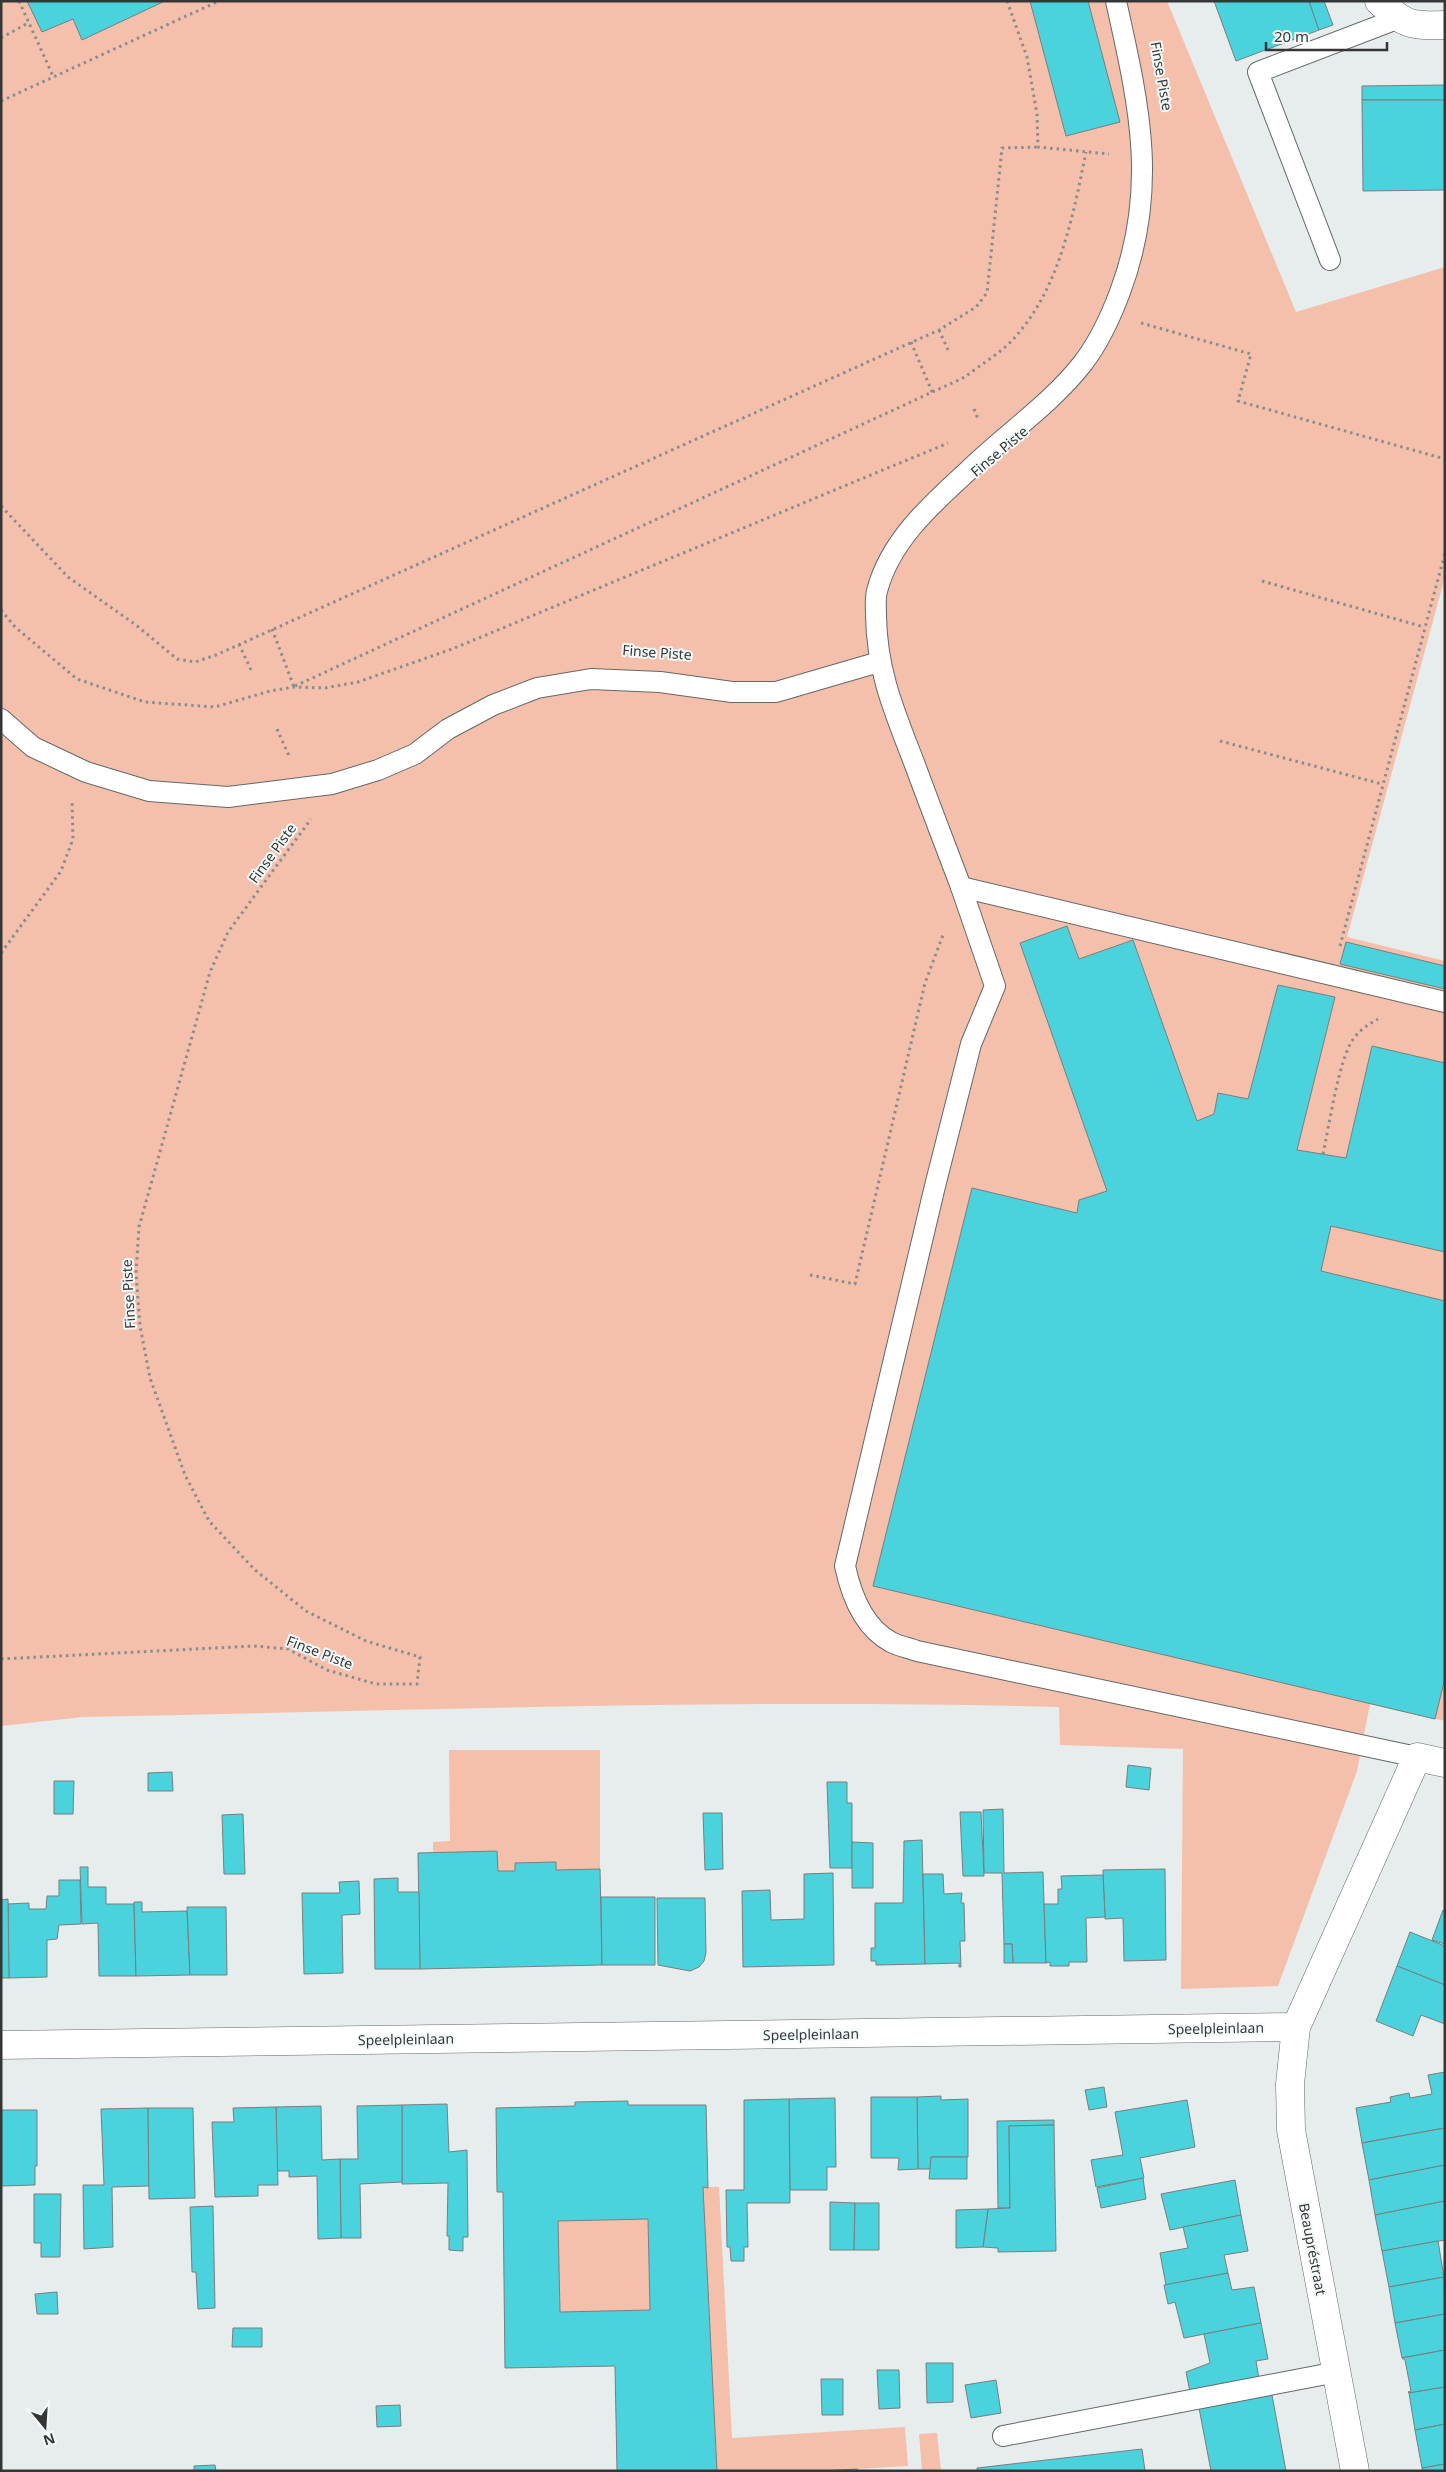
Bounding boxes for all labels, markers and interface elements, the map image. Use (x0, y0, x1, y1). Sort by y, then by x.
scale bar (1266, 20, 1387, 52)
text: 20 m (1274, 26, 1309, 46)
street label: Finse Piste (1147, 40, 1177, 112)
street label: Finse Piste (966, 421, 1032, 481)
street label: Finse Piste (622, 640, 692, 664)
street label: Finse Piste (244, 819, 300, 887)
street label: Finse Piste (117, 1259, 139, 1329)
street label: Finse Piste (284, 1631, 356, 1673)
street label: Speelpleinlaan (1168, 2018, 1264, 2038)
street label: Speelpleinlaan (763, 2024, 859, 2044)
street label: Speelpleinlaan (358, 2029, 454, 2049)
street label: Beaupréstraat (1295, 2201, 1331, 2297)
north arrow (20, 2402, 70, 2452)
text: N (41, 2429, 58, 2451)

